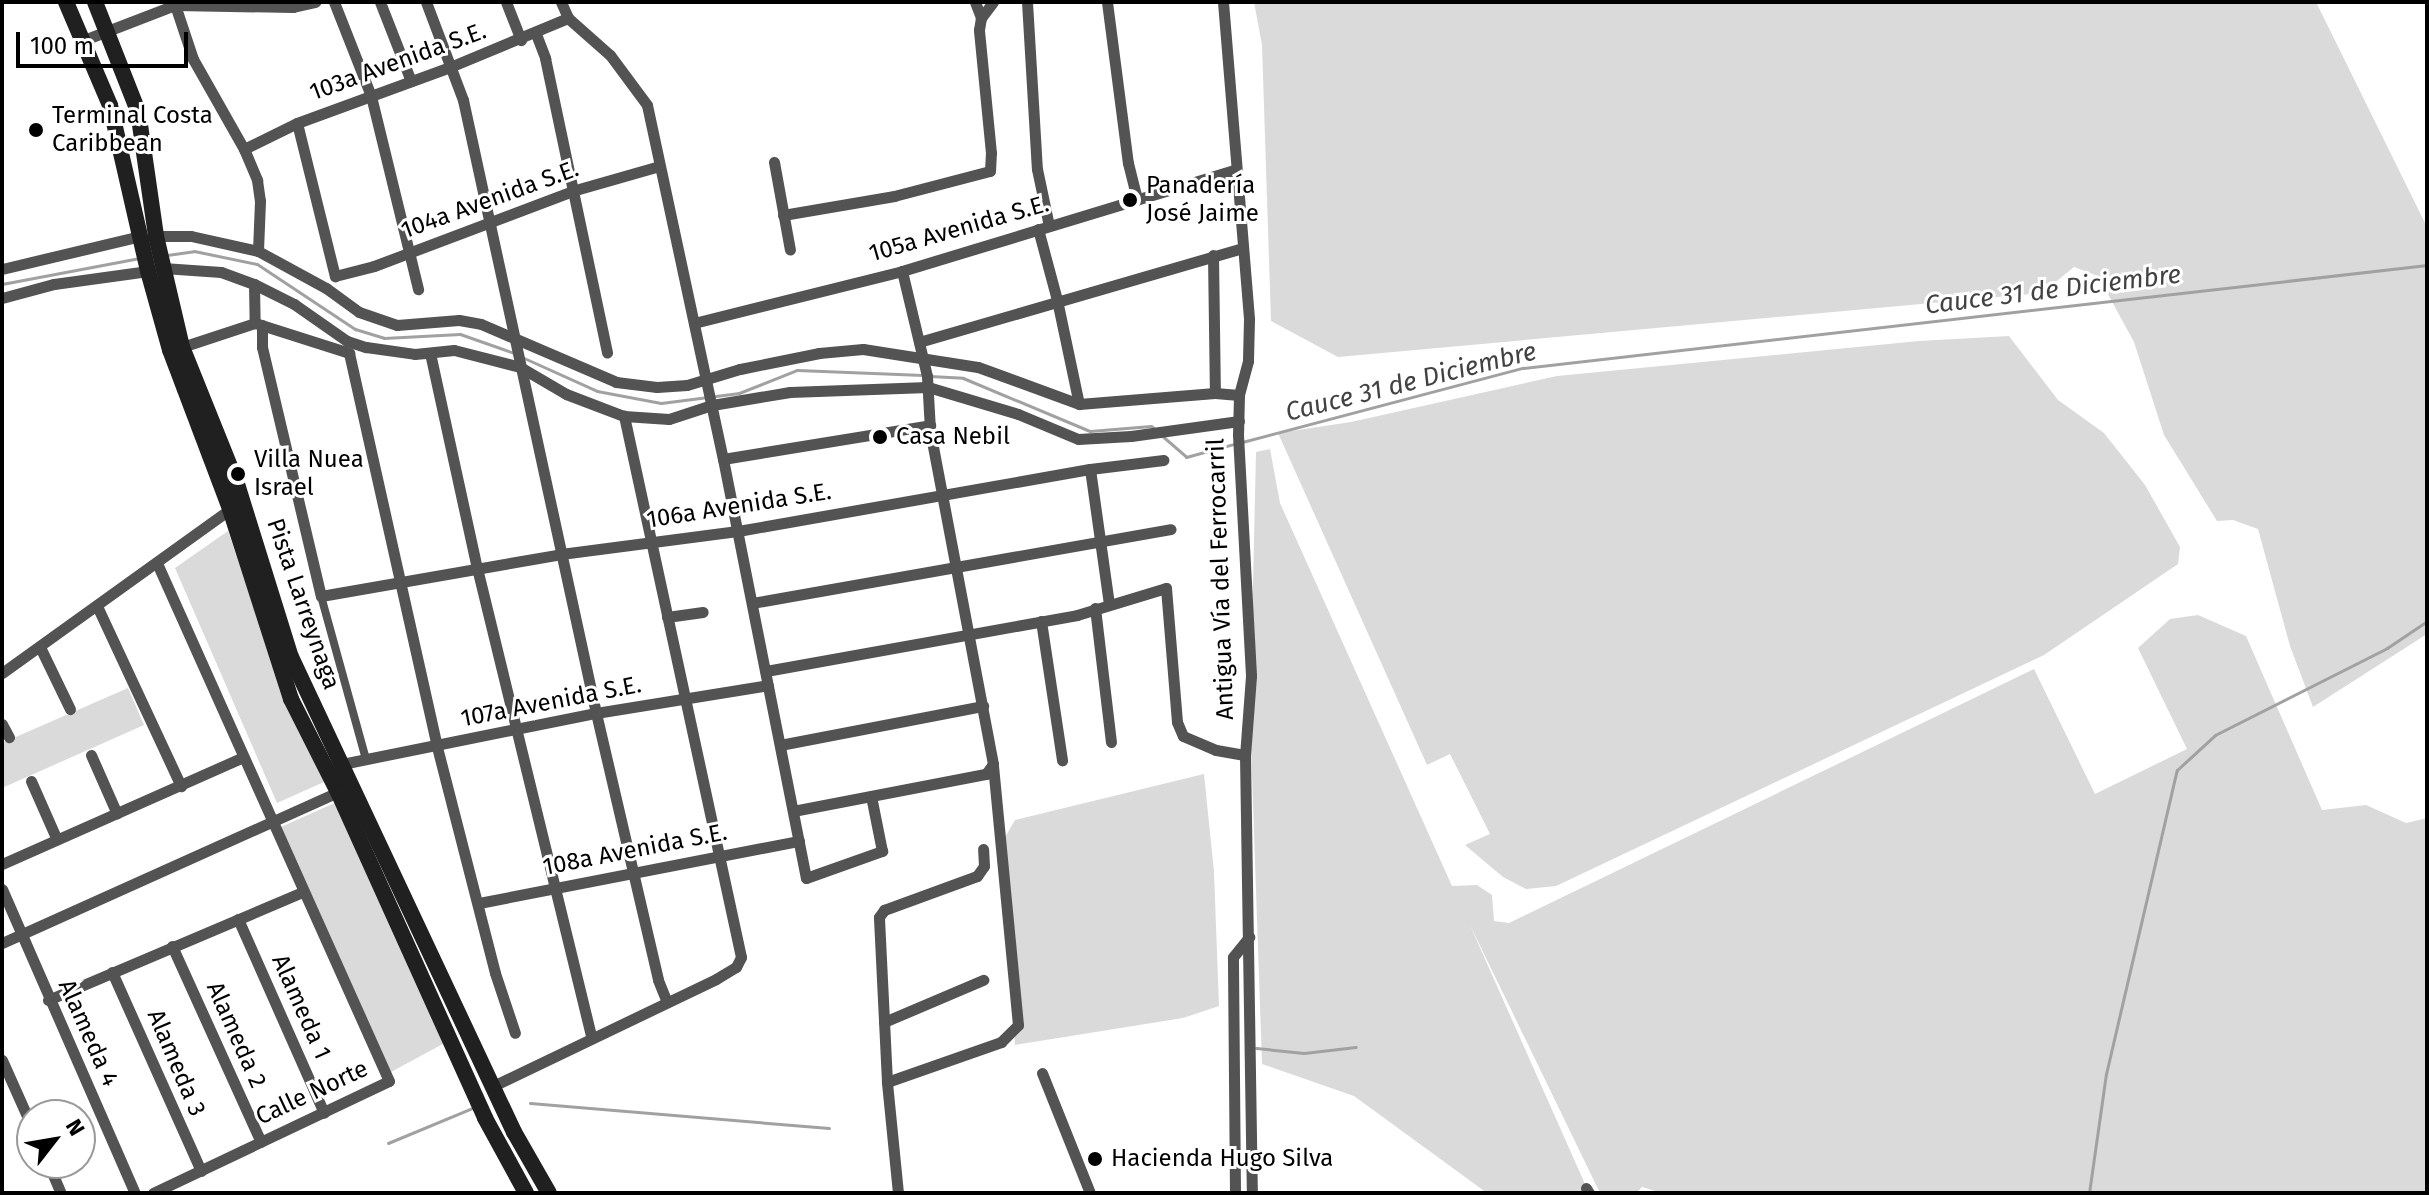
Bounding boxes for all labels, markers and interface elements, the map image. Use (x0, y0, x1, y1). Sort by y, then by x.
scale bar (20, 16, 192, 66)
street label: 103a Avenida S.E. (306, 17, 490, 107)
text: 100 m (30, 32, 94, 60)
place label: Terminal Costa Caribbean (52, 102, 213, 158)
marker: Terminal Costa Caribbean (27, 121, 45, 139)
street label: 104a Avenida S.E. (397, 155, 583, 245)
place label: Panadería José Jaime (1146, 172, 1259, 228)
street label: 105a Avenida S.E. (866, 190, 1052, 268)
marker: Panadería José Jaime (1121, 191, 1139, 209)
water label: Cauce 31 de Diciembre (1923, 259, 2183, 321)
water label: Cauce 31 de Diciembre (1282, 336, 1540, 428)
place label: Casa Nebil (896, 423, 1010, 451)
marker: Casa Nebil (871, 428, 889, 446)
street label: Antigua Vía del Ferrocarril (1202, 438, 1240, 720)
place label: Villa Nuea Israel (254, 446, 364, 502)
marker: Villa Nuea Israel (229, 465, 247, 483)
street label: 106a Avenida S.E. (645, 477, 833, 535)
street label: Pista Larreynaga (260, 515, 346, 693)
street label: 107a Avenida S.E. (458, 670, 644, 734)
street label: 108a Avenida S.E. (540, 818, 730, 882)
street label: Alameda 1 (265, 950, 337, 1064)
street label: Alameda 4 (52, 975, 124, 1091)
street label: Alameda 2 (200, 978, 272, 1092)
street label: Alameda 3 (141, 1005, 211, 1121)
street label: Calle Norte (251, 1054, 373, 1132)
north arrow (16, 1099, 96, 1179)
text: N (60, 1114, 91, 1141)
place label: Hacienda Hugo Silva (1111, 1145, 1333, 1173)
marker: Hacienda Hugo Silva (1086, 1150, 1104, 1168)

